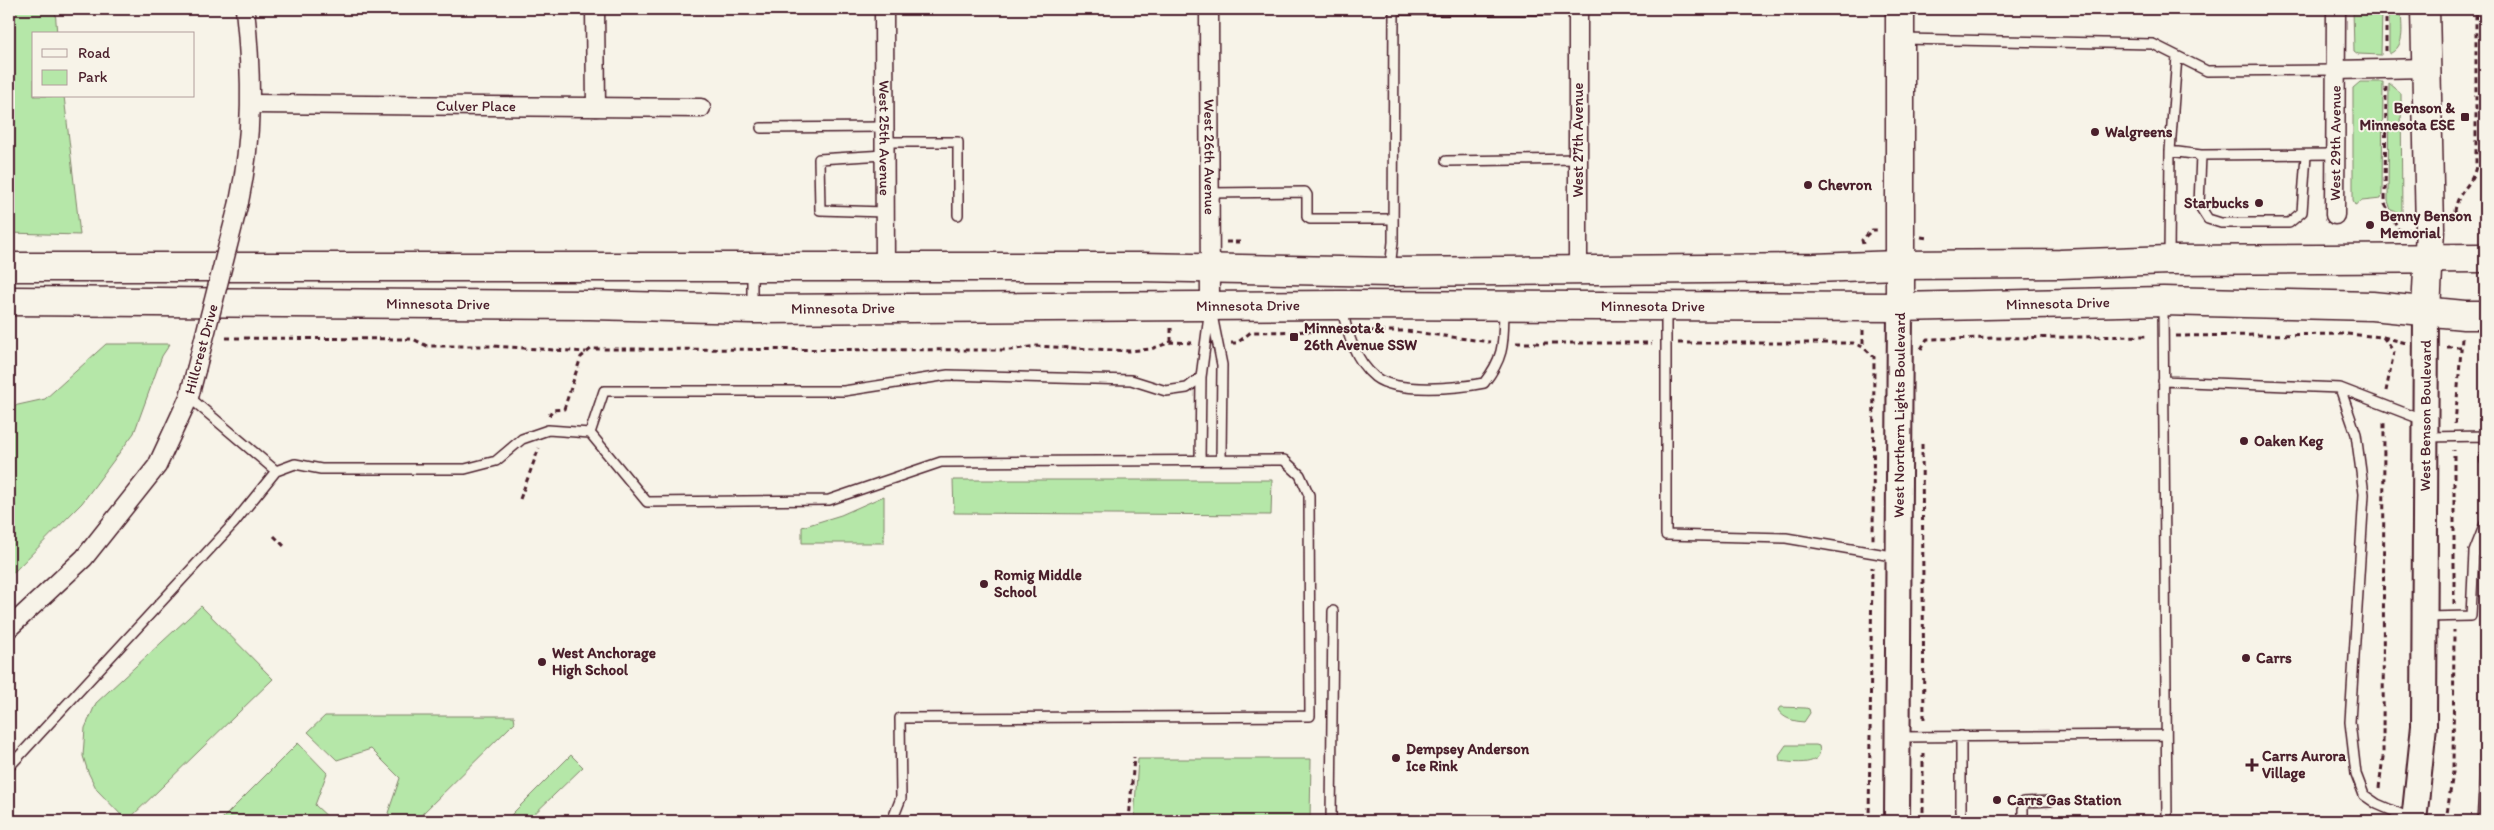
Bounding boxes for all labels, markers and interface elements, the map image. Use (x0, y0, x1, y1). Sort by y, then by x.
legend (32, 32, 195, 98)
text: Road (78, 44, 111, 62)
text: Park (78, 68, 108, 86)
street label: West 25th Avenue (875, 80, 894, 196)
street label: West 27th Avenue (1569, 82, 1587, 198)
street label: West 29th Avenue (2326, 85, 2345, 201)
street label: Culver Place (436, 97, 516, 115)
street label: West 26th Avenue (1200, 99, 1219, 215)
place label: Benson & Minnesota ESE (2359, 99, 2456, 134)
marker: Benson & Minnesota ESE (2459, 111, 2471, 123)
place label: Walgreens (2105, 123, 2173, 142)
marker: Walgreens (2089, 126, 2101, 138)
place label: Chevron (1818, 176, 1872, 194)
marker: Chevron (1802, 179, 1814, 191)
place label: Starbucks (2184, 194, 2249, 212)
marker: Starbucks (2253, 197, 2265, 209)
place label: Benny Benson Memorial (2380, 207, 2472, 242)
marker: Benny Benson Memorial (2364, 219, 2376, 231)
street label: Minnesota Drive (2006, 293, 2110, 314)
street label: Minnesota Drive (386, 295, 490, 313)
street label: Minnesota Drive (1196, 296, 1300, 315)
street label: Minnesota Drive (1601, 297, 1705, 315)
street label: Minnesota Drive (791, 299, 895, 318)
street label: Hillcrest Drive (180, 302, 222, 396)
street label: West Northern Lights Boulevard (1890, 312, 1909, 518)
place label: Minnesota & 26th Avenue SSW (1304, 319, 1417, 354)
marker: Minnesota & 26th Avenue SSW (1288, 331, 1300, 343)
street label: West Benson Boulevard (2416, 340, 2435, 491)
place label: Oaken Keg (2254, 432, 2324, 451)
marker: Oaken Keg (2238, 435, 2250, 447)
place label: Romig Middle School (994, 566, 1082, 601)
marker: Romig Middle School (978, 578, 990, 590)
place label: West Anchorage High School (552, 644, 656, 680)
place label: Carrs (2256, 649, 2292, 667)
marker: Carrs (2240, 652, 2252, 664)
marker: West Anchorage High School (536, 656, 548, 668)
place label: Dempsey Anderson Ice Rink (1406, 740, 1530, 775)
place label: Carrs Aurora Village (2262, 747, 2346, 783)
marker: Dempsey Anderson Ice Rink (1390, 752, 1402, 764)
marker: Carrs Aurora Village (2246, 759, 2258, 771)
place label: Carrs Gas Station (2007, 791, 2122, 809)
marker: Carrs Gas Station (1991, 794, 2003, 806)

